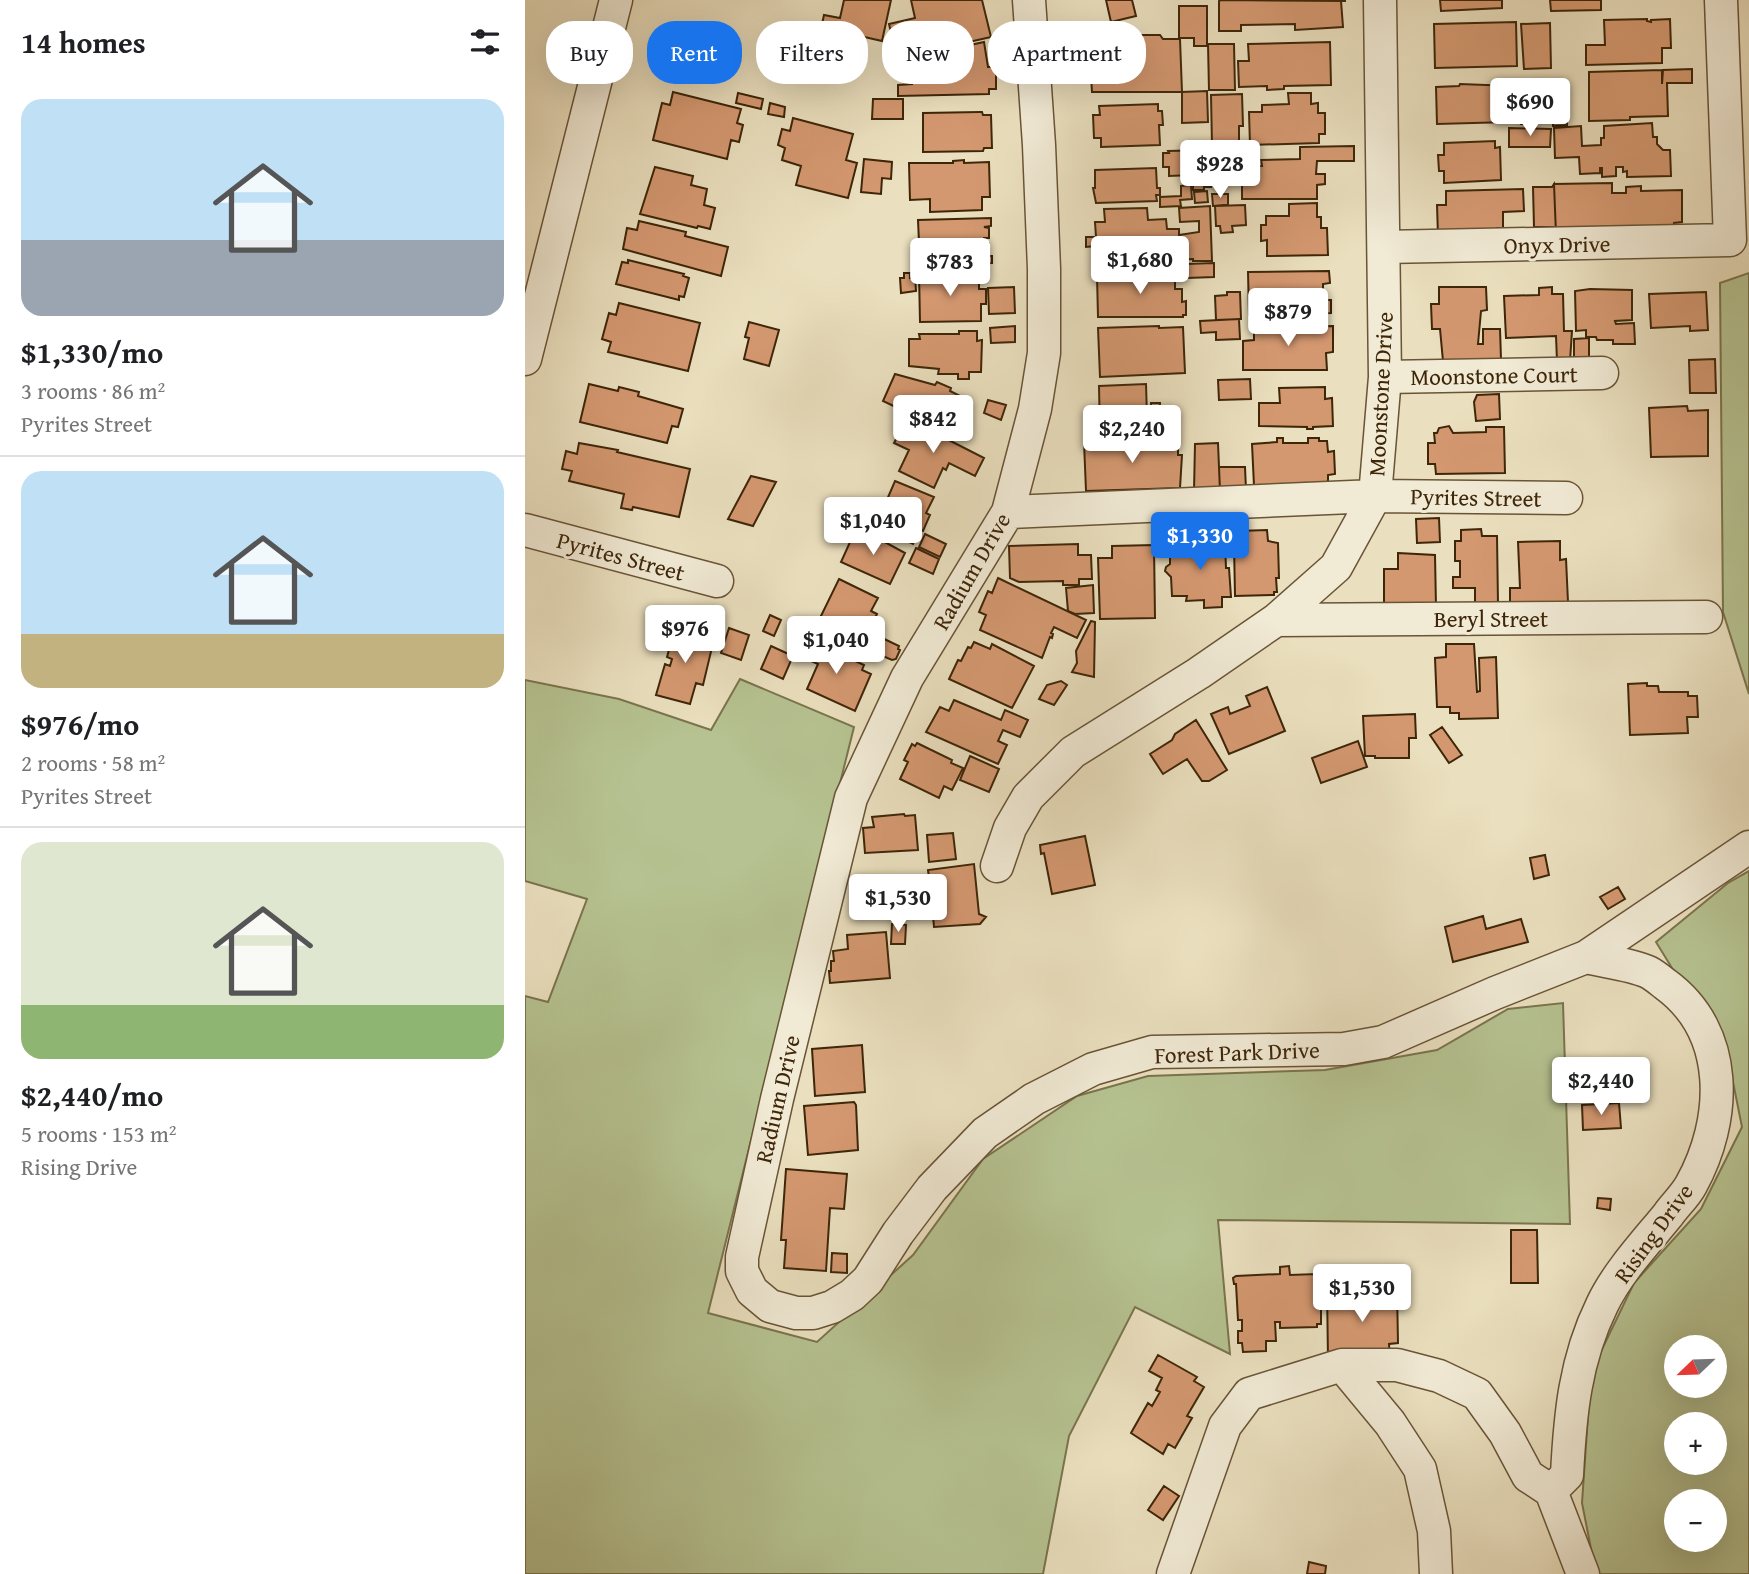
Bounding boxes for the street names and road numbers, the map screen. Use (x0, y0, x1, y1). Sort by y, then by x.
street label: Onyx Drive (1503, 227, 1611, 261)
street label: Moonstone Drive (1359, 311, 1401, 477)
street label: Moonstone Court (1410, 357, 1578, 393)
street label: Pyrites Street (1410, 479, 1542, 515)
street label: Radium Drive (924, 506, 1018, 636)
street label: Pyrites Street (553, 523, 689, 589)
street label: Beryl Street (1434, 602, 1548, 635)
street label: Radium Drive (746, 1032, 808, 1166)
street label: Forest Park Drive (1154, 1033, 1320, 1071)
street label: Rising Drive (1605, 1176, 1701, 1290)

